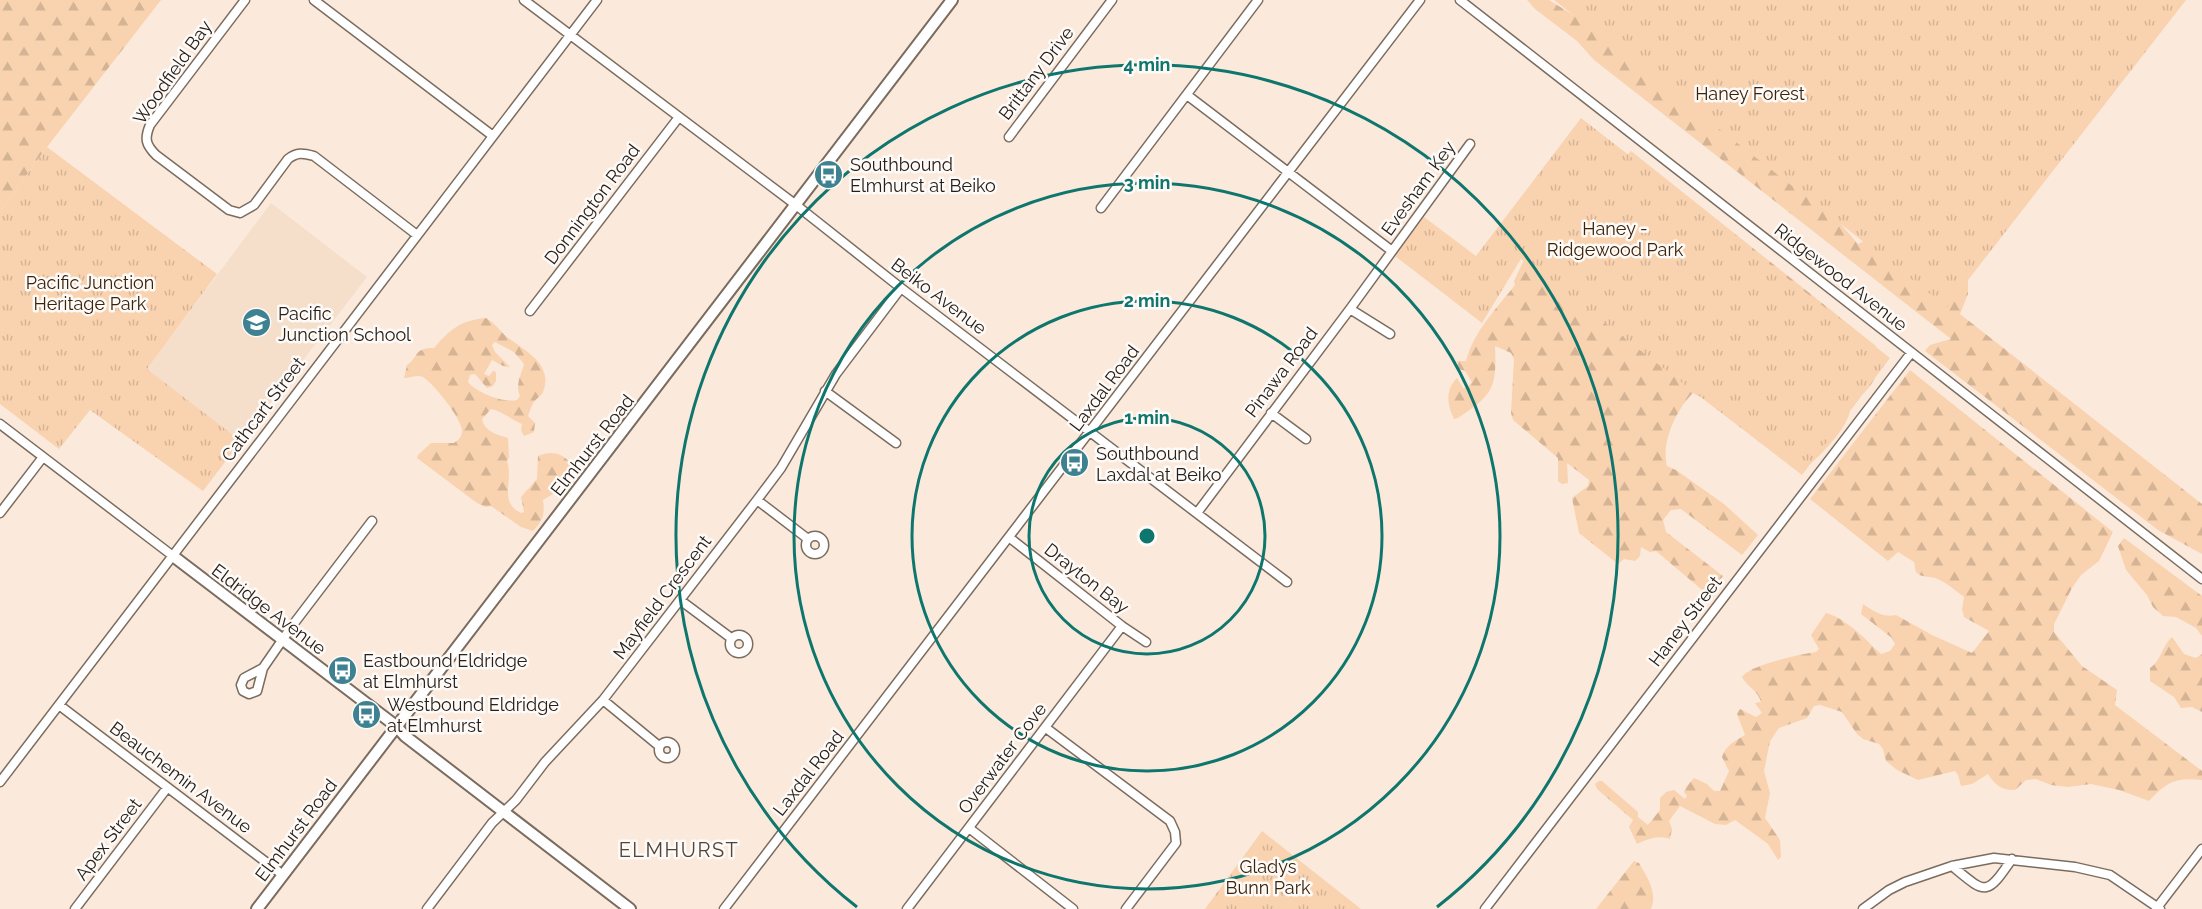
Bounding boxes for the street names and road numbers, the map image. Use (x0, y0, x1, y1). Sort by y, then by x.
street label: Woodfield Bay (128, 16, 216, 128)
street label: Brittany Drive (994, 22, 1078, 124)
street label: Evesham Key (1377, 136, 1459, 239)
street label: Donnington Road (540, 140, 644, 268)
street label: Ridgewood Avenue (1771, 219, 1912, 336)
street label: Beiko Avenue (887, 253, 991, 339)
street label: Pinawa Road (1240, 323, 1322, 421)
street label: Laxdal Road (1065, 341, 1143, 435)
street label: Cathcart Street (217, 353, 309, 465)
street label: Elmhurst Road (546, 390, 638, 500)
street label: Mayfield Crescent (609, 531, 715, 663)
street label: Drayton Bay (1041, 539, 1134, 618)
street label: Eldridge Avenue (208, 559, 331, 659)
street label: Haney Street (1644, 572, 1726, 670)
street label: Overwater Cove (953, 698, 1051, 818)
street label: Beauchemin Avenue (106, 717, 256, 837)
street label: Laxdal Road (768, 726, 848, 820)
street label: Elmhurst Road (251, 775, 341, 885)
street label: Apex Street (70, 794, 146, 884)

